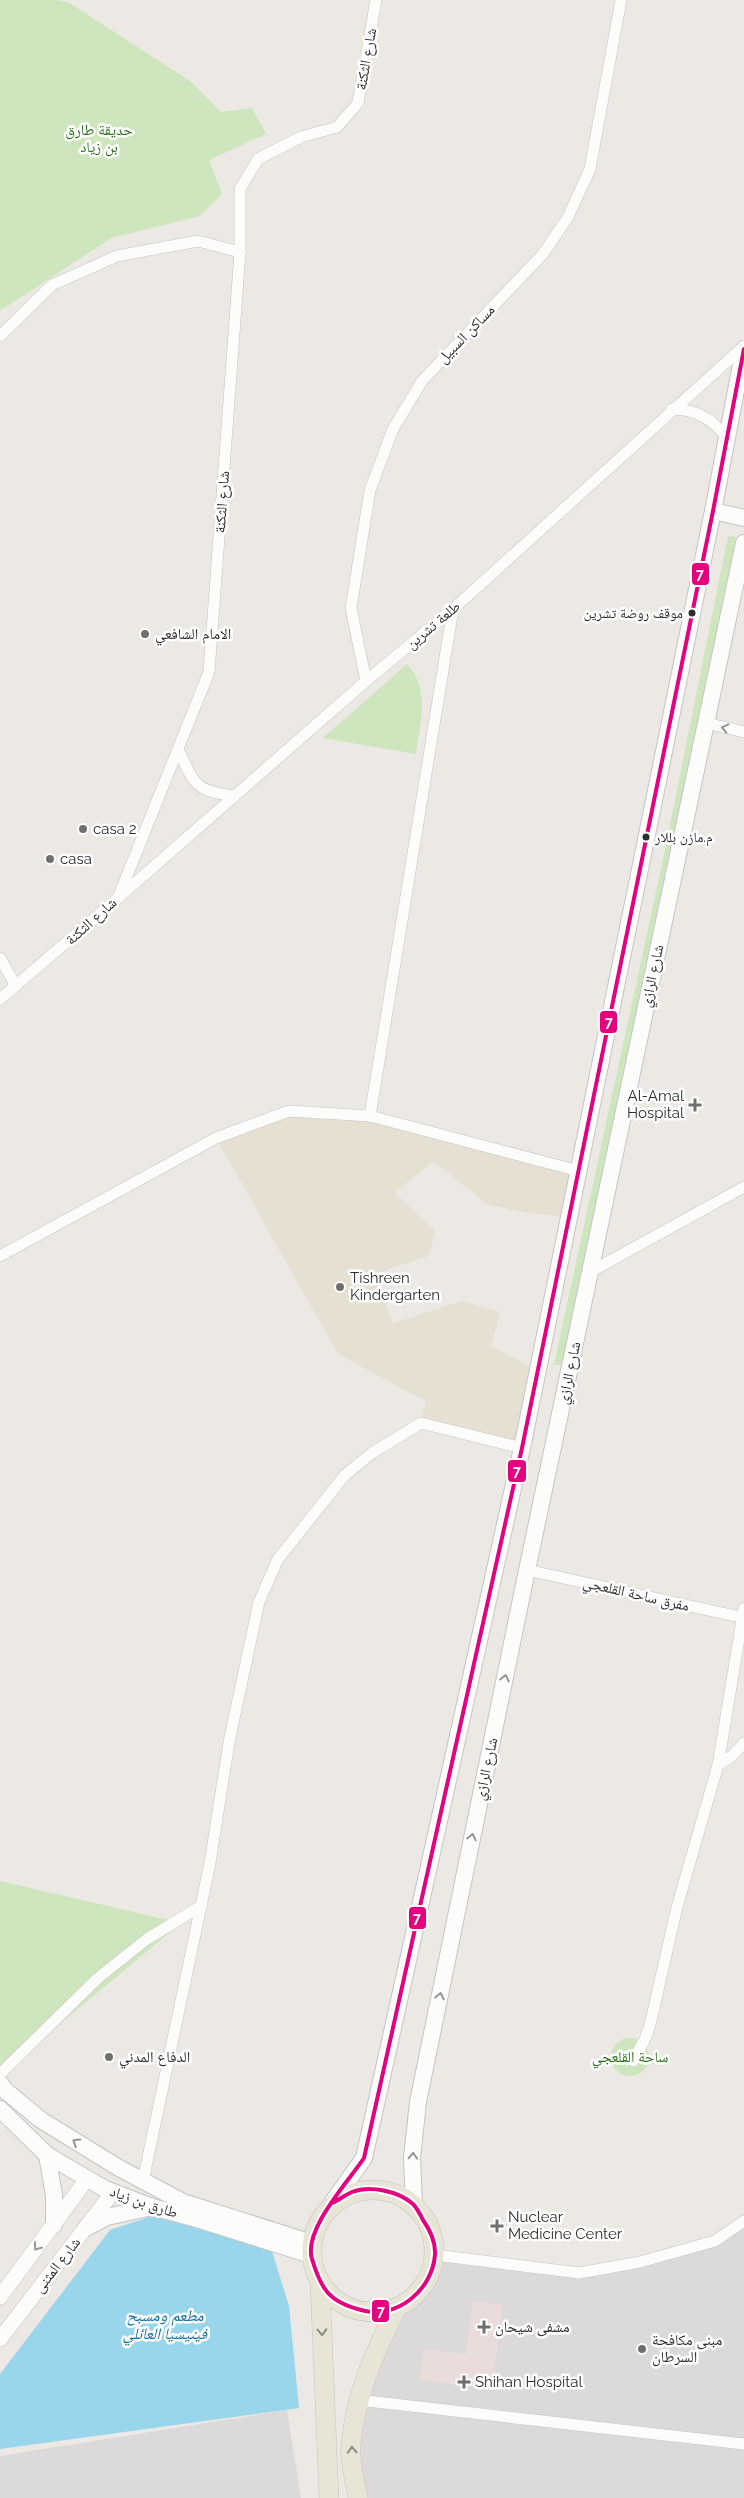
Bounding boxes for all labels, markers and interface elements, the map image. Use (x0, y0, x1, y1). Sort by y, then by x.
street label: شارع الثكنة (352, 27, 381, 92)
park label: حديقة طارق بن زياد (65, 121, 133, 157)
street label: مساكن السبيل (434, 301, 499, 368)
street label: شارع الثكنة (211, 470, 234, 534)
line badge: 7 (691, 562, 710, 586)
text: 7 (696, 566, 704, 582)
street label: طلعة تشرين (402, 597, 465, 654)
place label: موقف روضة تشرين (584, 605, 683, 622)
marker: موقف روضة تشرين (687, 608, 697, 618)
place label: الامام الشافعي (155, 625, 231, 646)
marker: الامام الشافعي (139, 628, 151, 640)
one-way arrow (720, 723, 729, 734)
place label: casa 2 (93, 820, 137, 838)
marker: casa 2 (77, 823, 89, 835)
place label: م.مازن بللار (654, 829, 713, 847)
marker: م.مازن بللار (641, 832, 651, 842)
place label: casa (60, 850, 92, 868)
marker: casa (44, 853, 56, 865)
street label: شارع الثكنة (62, 893, 121, 949)
street label: شارع الرازي (637, 943, 670, 1010)
line badge: 7 (599, 1010, 618, 1034)
text: 7 (605, 1014, 613, 1030)
place label: Al-Amal Hospital (627, 1087, 685, 1122)
marker: Al-Amal Hospital (688, 1098, 702, 1112)
place label: Tishreen Kindergarten (350, 1269, 440, 1304)
marker: Tishreen Kindergarten (334, 1281, 346, 1293)
street label: شارع الرازي (554, 1340, 587, 1407)
line badge: 7 (507, 1459, 527, 1483)
text: 7 (513, 1463, 521, 1479)
street label: مفرق ساحة القلعجي (580, 1573, 691, 1618)
one-way arrow (499, 1673, 510, 1682)
street label: شارع الرازي (471, 1736, 504, 1803)
one-way arrow (466, 1833, 477, 1841)
line badge: 7 (408, 1906, 427, 1930)
text: 7 (413, 1910, 421, 1926)
one-way arrow (434, 1992, 444, 2001)
place label: الدفاع المدني (119, 2048, 190, 2069)
park label: ساحة القلعجي (592, 2048, 668, 2069)
marker: الدفاع المدني (103, 2051, 115, 2063)
one-way arrow (72, 2138, 81, 2148)
one-way arrow (407, 2152, 418, 2160)
street label: طارق بن زياد (107, 2182, 180, 2223)
place label: Nuclear Medicine Center (508, 2208, 623, 2243)
marker: Nuclear Medicine Center (490, 2219, 504, 2233)
street label: شارع المثنى (30, 2234, 85, 2297)
one-way arrow (35, 2241, 43, 2250)
line badge: 7 (371, 2299, 390, 2323)
text: 7 (377, 2303, 385, 2319)
water label: مطعم ومسبح فينيسيا العائلي (123, 2306, 208, 2346)
place label: مشفى شيحان (495, 2318, 570, 2337)
marker: مشفى شيحان (477, 2320, 491, 2334)
one-way arrow (316, 2328, 327, 2336)
place label: مبنى مكافحة السرطان (652, 2331, 722, 2367)
marker: مبنى مكافحة السرطان (636, 2343, 648, 2355)
place label: Shihan Hospital (475, 2373, 583, 2391)
marker: Shihan Hospital (457, 2375, 471, 2389)
one-way arrow (346, 2445, 357, 2453)

